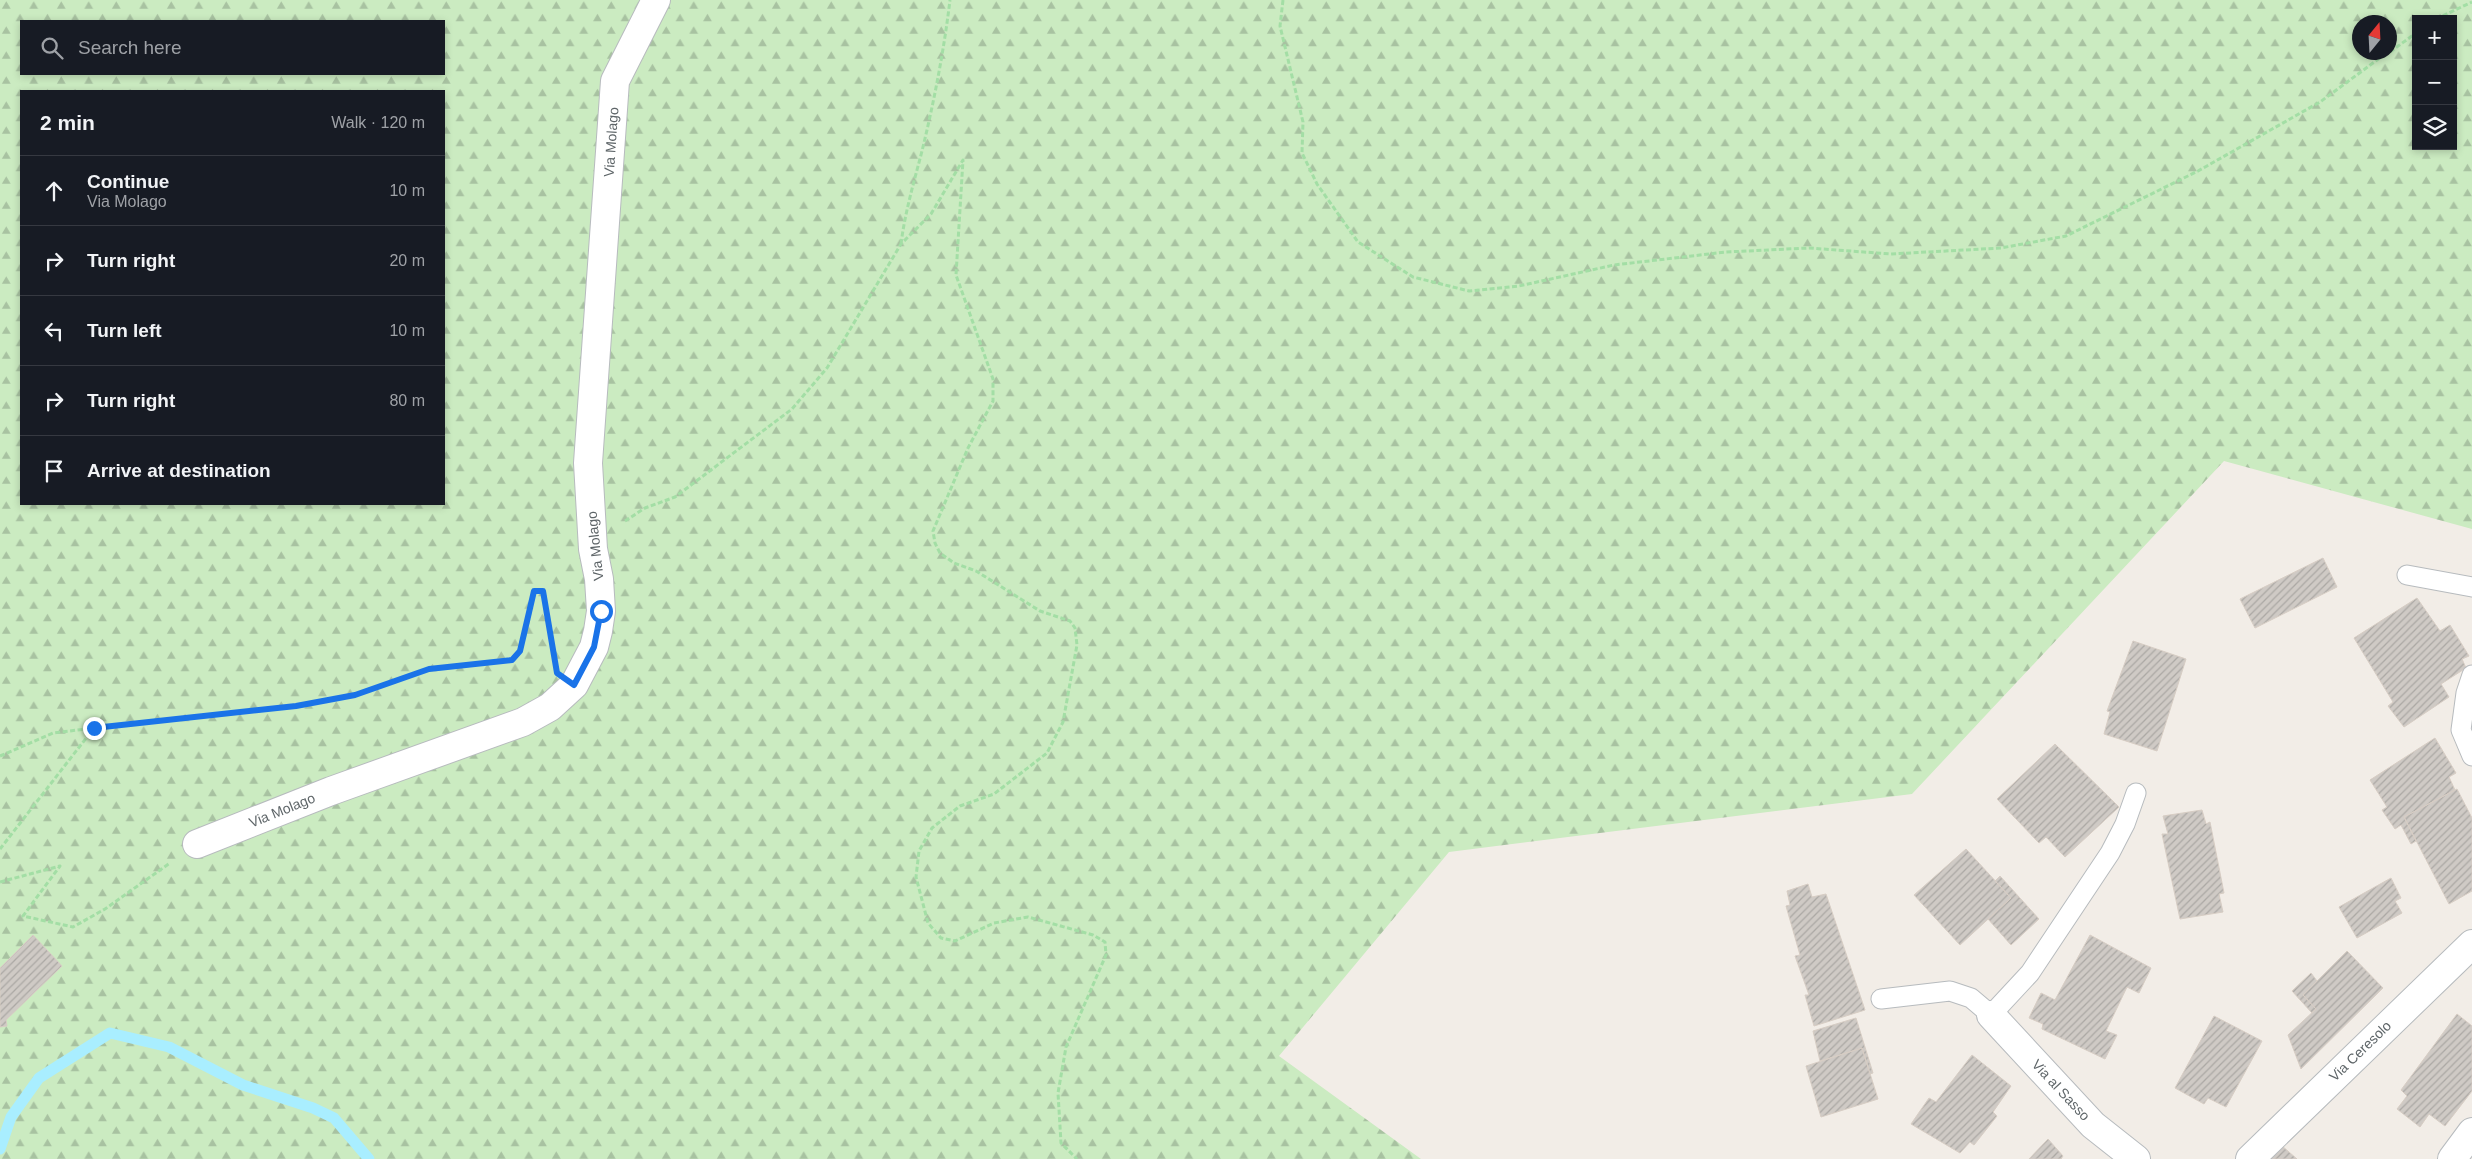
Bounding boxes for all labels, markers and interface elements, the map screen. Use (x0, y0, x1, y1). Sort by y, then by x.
north arrow (2352, 15, 2397, 60)
map controls (2412, 15, 2457, 150)
button: + (2412, 15, 2457, 60)
search box (20, 20, 445, 75)
icon: search (38, 34, 66, 62)
text: Search here (78, 37, 182, 58)
button: − (2412, 60, 2457, 105)
button: layers (2412, 105, 2457, 150)
street label: Via Molago (601, 106, 621, 177)
text: 2 min (40, 111, 95, 134)
text: Walk · 120 m (331, 114, 425, 131)
text: Continue (87, 171, 169, 192)
icon: ahead (40, 177, 68, 205)
text: 10 m (389, 182, 425, 199)
text: Via Molago (87, 193, 167, 210)
icon: right (40, 247, 68, 275)
text: Turn right (87, 250, 175, 271)
text: 20 m (389, 252, 425, 269)
icon: left (40, 317, 68, 345)
text: Turn left (87, 320, 162, 341)
text: 10 m (389, 322, 425, 339)
icon: right (40, 387, 68, 415)
text: Turn right (87, 390, 175, 411)
text: 80 m (389, 392, 425, 409)
icon: arrive (40, 457, 68, 485)
text: Arrive at destination (87, 460, 271, 481)
street label: Via Molago (583, 510, 607, 582)
route start (590, 600, 613, 623)
route end (83, 717, 106, 740)
street label: Via Molago (247, 789, 318, 830)
street label: Via Ceresolo (2326, 1017, 2394, 1085)
street label: Via al Sasso (2029, 1056, 2093, 1124)

